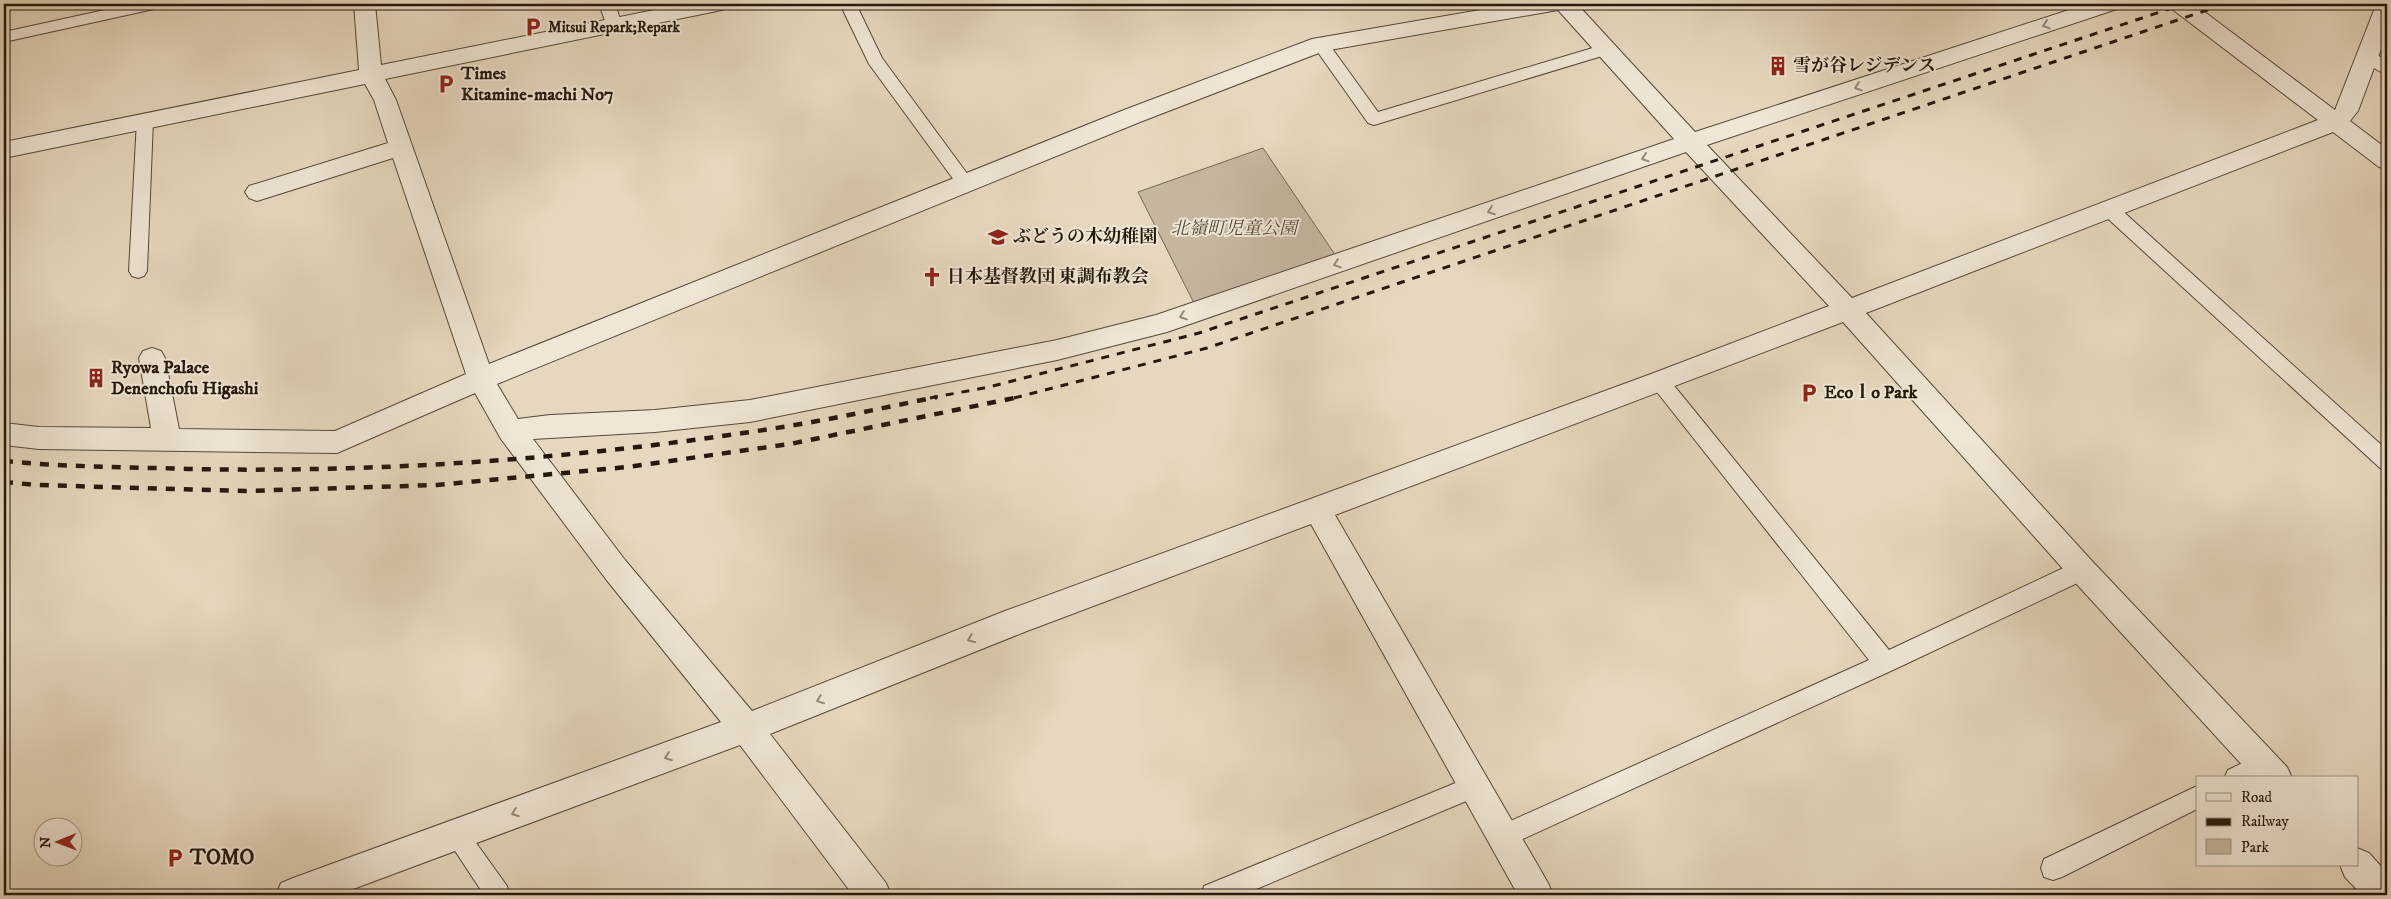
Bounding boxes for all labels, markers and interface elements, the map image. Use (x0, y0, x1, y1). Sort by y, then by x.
parking icon: Mitsui Repark;Repark (522, 16, 544, 38)
place label: Mitsui Repark;Repark (548, 18, 681, 37)
one-way arrow (2042, 19, 2051, 29)
building icon: 雪が谷レジデンス (1767, 55, 1789, 77)
place label: 雪が谷レジデンス (1793, 55, 1936, 77)
place label: Times Kitamine-machi No7 (460, 63, 613, 106)
parking icon: Times Kitamine-machi No7 (435, 73, 457, 95)
one-way arrow (1855, 81, 1863, 91)
one-way arrow (1641, 153, 1649, 163)
one-way arrow (1487, 205, 1496, 215)
park label: 北嶺町児童公園 (1171, 218, 1300, 240)
school or university icon: ぶどうの木幼稚園 (987, 226, 1009, 248)
place label: ぶどうの木幼稚園 (1013, 226, 1157, 248)
one-way arrow (1333, 258, 1342, 268)
church icon: 日本基督教団 東調布教会 (921, 266, 943, 288)
place label: 日本基督教団 東調布教会 (947, 266, 1149, 288)
one-way arrow (1180, 311, 1188, 321)
place label: Ryowa Palace Denenchofu Higashi (111, 357, 259, 400)
building icon: Ryowa Palace Denenchofu Higashi (85, 367, 107, 389)
parking icon: Ecoｌo Park (1798, 382, 1820, 404)
place label: Ecoｌo Park (1824, 382, 1919, 404)
one-way arrow (967, 633, 976, 644)
one-way arrow (816, 694, 825, 704)
one-way arrow (664, 751, 673, 761)
legend (2196, 776, 2358, 866)
text: Road (2241, 788, 2273, 807)
one-way arrow (511, 807, 520, 817)
text: Railway (2241, 812, 2289, 831)
north arrow (32, 816, 82, 866)
text: N (37, 836, 55, 848)
text: Park (2241, 838, 2270, 857)
place label: TOMO (189, 845, 255, 871)
parking icon: TOMO (164, 847, 186, 869)

